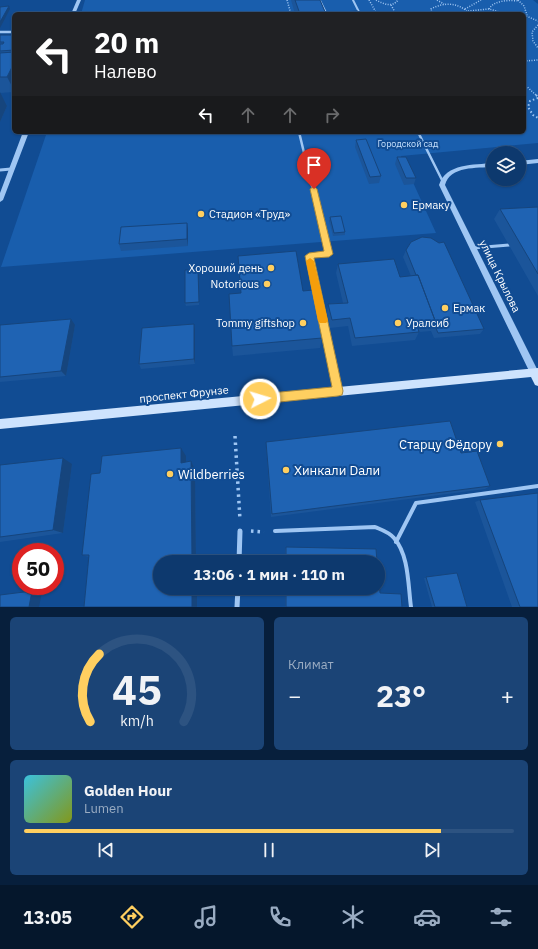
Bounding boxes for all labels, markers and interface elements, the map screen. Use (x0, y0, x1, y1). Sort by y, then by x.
text: 20 m (94, 24, 159, 61)
icon: left (28, 28, 80, 80)
text: Налево (94, 60, 157, 83)
icon: left (195, 104, 217, 126)
icon: ahead (237, 104, 259, 126)
icon: ahead (279, 104, 301, 126)
icon: right (321, 104, 343, 126)
park label: Городской сад (378, 138, 439, 149)
map controls (486, 146, 526, 186)
button: layers (486, 146, 526, 186)
pin (297, 148, 331, 189)
icon: arrive (303, 154, 325, 176)
place label: Ермаку (412, 198, 450, 212)
marker: Ермаку (399, 200, 409, 210)
place label: Стадион «Труд» (209, 207, 291, 221)
marker: Стадион «Труд» (196, 209, 206, 219)
street label: улица Крылова (476, 237, 524, 315)
place label: Хороший день (189, 261, 263, 275)
marker: Хороший день (266, 263, 276, 273)
place label: Notorious (211, 277, 259, 291)
marker: Notorious (262, 279, 272, 289)
place label: Ермак (453, 301, 485, 315)
marker: Ермак (440, 303, 450, 313)
place label: Tommy giftshop (216, 316, 295, 330)
place label: Уралсиб (406, 316, 449, 330)
marker: Tommy giftshop (298, 318, 308, 328)
marker: Уралсиб (393, 318, 403, 328)
position arrow (239, 378, 281, 420)
street label: проспект Фрунзе (139, 382, 229, 406)
place label: Старцу Фёдору (399, 436, 492, 453)
marker: Старцу Фёдору (495, 439, 505, 449)
place label: Хинкали Dали (294, 462, 380, 479)
marker: Хинкали Dали (281, 465, 291, 475)
place label: Wildberries (178, 466, 245, 483)
marker: Wildberries (165, 469, 175, 479)
speed limit sign: 50 (12, 543, 64, 595)
text: 13:06 · 1 мин · 110 m (193, 565, 345, 584)
text: Климат (288, 656, 334, 673)
text: 45 (112, 661, 162, 715)
text: 23° (376, 676, 426, 715)
text: − (288, 681, 301, 710)
text: + (501, 681, 514, 710)
text: km/h (120, 710, 154, 729)
text: Golden Hour (84, 781, 172, 800)
text: Lumen (84, 800, 124, 817)
icon: previous (95, 839, 117, 861)
icon: pause (258, 839, 280, 861)
icon: next (421, 839, 443, 861)
icon: directions (118, 903, 146, 931)
icon: music (192, 903, 220, 931)
icon: phone (266, 903, 294, 931)
icon: climate (339, 903, 367, 931)
icon: car (413, 903, 441, 931)
icon: filters (487, 903, 515, 931)
text: 13:05 (23, 906, 72, 929)

